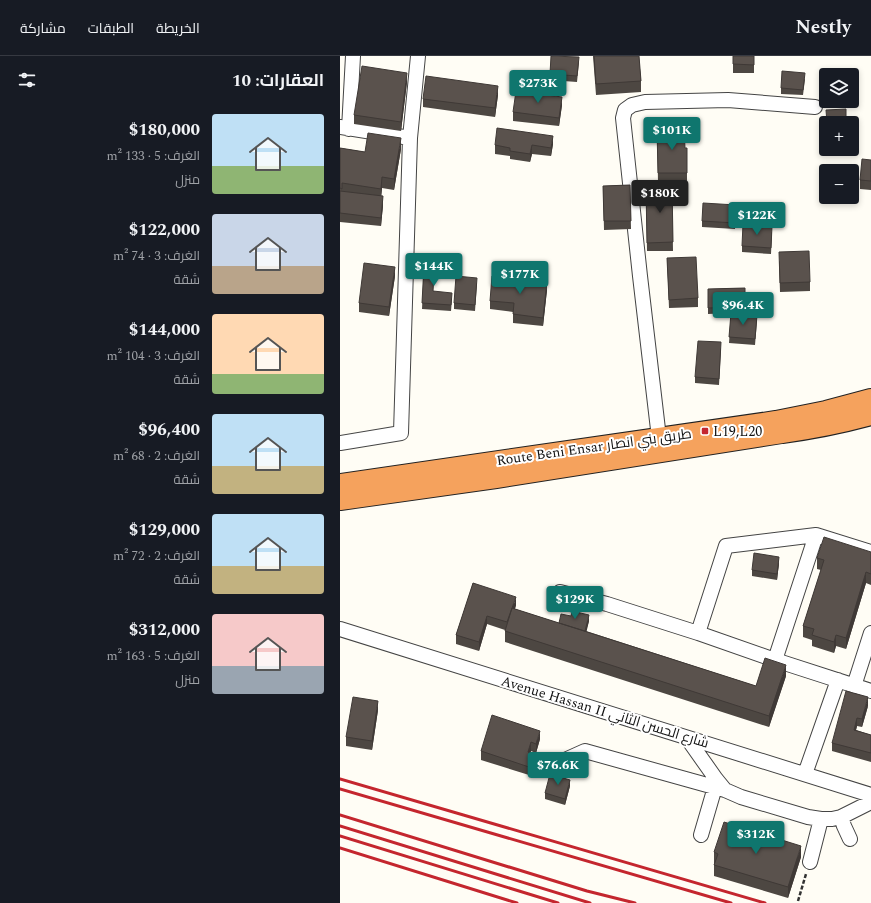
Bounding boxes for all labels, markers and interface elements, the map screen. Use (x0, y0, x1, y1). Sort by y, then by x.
text: Nestly (795, 13, 851, 42)
text: مشاركة (20, 18, 66, 39)
text: الطبقات (88, 18, 134, 39)
text: الخريطة (156, 18, 200, 39)
text: العقارات: 10 (232, 68, 324, 94)
map controls (819, 68, 859, 204)
button: layers (819, 68, 859, 108)
icon: filters (16, 69, 38, 91)
pin: $273K (510, 70, 566, 104)
text: $273K (518, 73, 558, 93)
button: + (819, 116, 859, 156)
text: $180,000 (129, 117, 200, 143)
pin: $101K (644, 117, 700, 151)
text: $101K (652, 120, 692, 140)
icon: home (244, 130, 292, 178)
text: الغرف: 5 · 133 m² (107, 146, 200, 166)
button: − (819, 164, 859, 204)
text: منزل (175, 170, 200, 190)
pin: $180K (632, 180, 688, 214)
text: $180K (640, 183, 680, 203)
pin: $122K (729, 202, 785, 236)
text: $122K (737, 205, 777, 225)
text: $122,000 (129, 217, 200, 243)
icon: home (244, 230, 292, 278)
text: الغرف: 3 · 74 m² (113, 246, 200, 266)
pin: $144K (406, 253, 462, 287)
text: $144K (414, 256, 454, 276)
pin: $177K (492, 261, 548, 295)
text: $177K (500, 264, 540, 284)
text: شقة (173, 270, 200, 290)
pin: $96.4K (710, 292, 776, 326)
text: $96.4K (722, 295, 764, 315)
text: $144,000 (129, 317, 200, 343)
icon: home (244, 330, 292, 378)
text: الغرف: 3 · 104 m² (107, 346, 200, 366)
text: شقة (173, 370, 200, 390)
text: $96,400 (138, 417, 200, 443)
place label: L19,L20 (713, 421, 762, 442)
street label: Route Beni Ensar طريق بني انصار (495, 423, 693, 472)
marker: L19,L20 (700, 426, 710, 436)
icon: home (244, 430, 292, 478)
text: الغرف: 2 · 68 m² (113, 446, 200, 466)
text: شقة (173, 470, 200, 490)
text: $129,000 (129, 517, 200, 543)
icon: home (244, 530, 292, 578)
text: الغرف: 2 · 72 m² (113, 546, 200, 566)
text: شقة (173, 570, 200, 590)
pin: $129K (547, 586, 603, 620)
text: $129K (555, 589, 595, 609)
text: $312,000 (129, 617, 200, 643)
icon: home (244, 630, 292, 678)
text: الغرف: 5 · 163 m² (107, 646, 200, 666)
text: منزل (175, 670, 200, 690)
street label: Avenue Hassan II شارع الحسن الثاني (498, 670, 712, 755)
pin: $76.6K (525, 752, 591, 786)
text: $76.6K (537, 755, 579, 775)
pin: $312K (728, 821, 784, 855)
text: $312K (736, 824, 776, 844)

